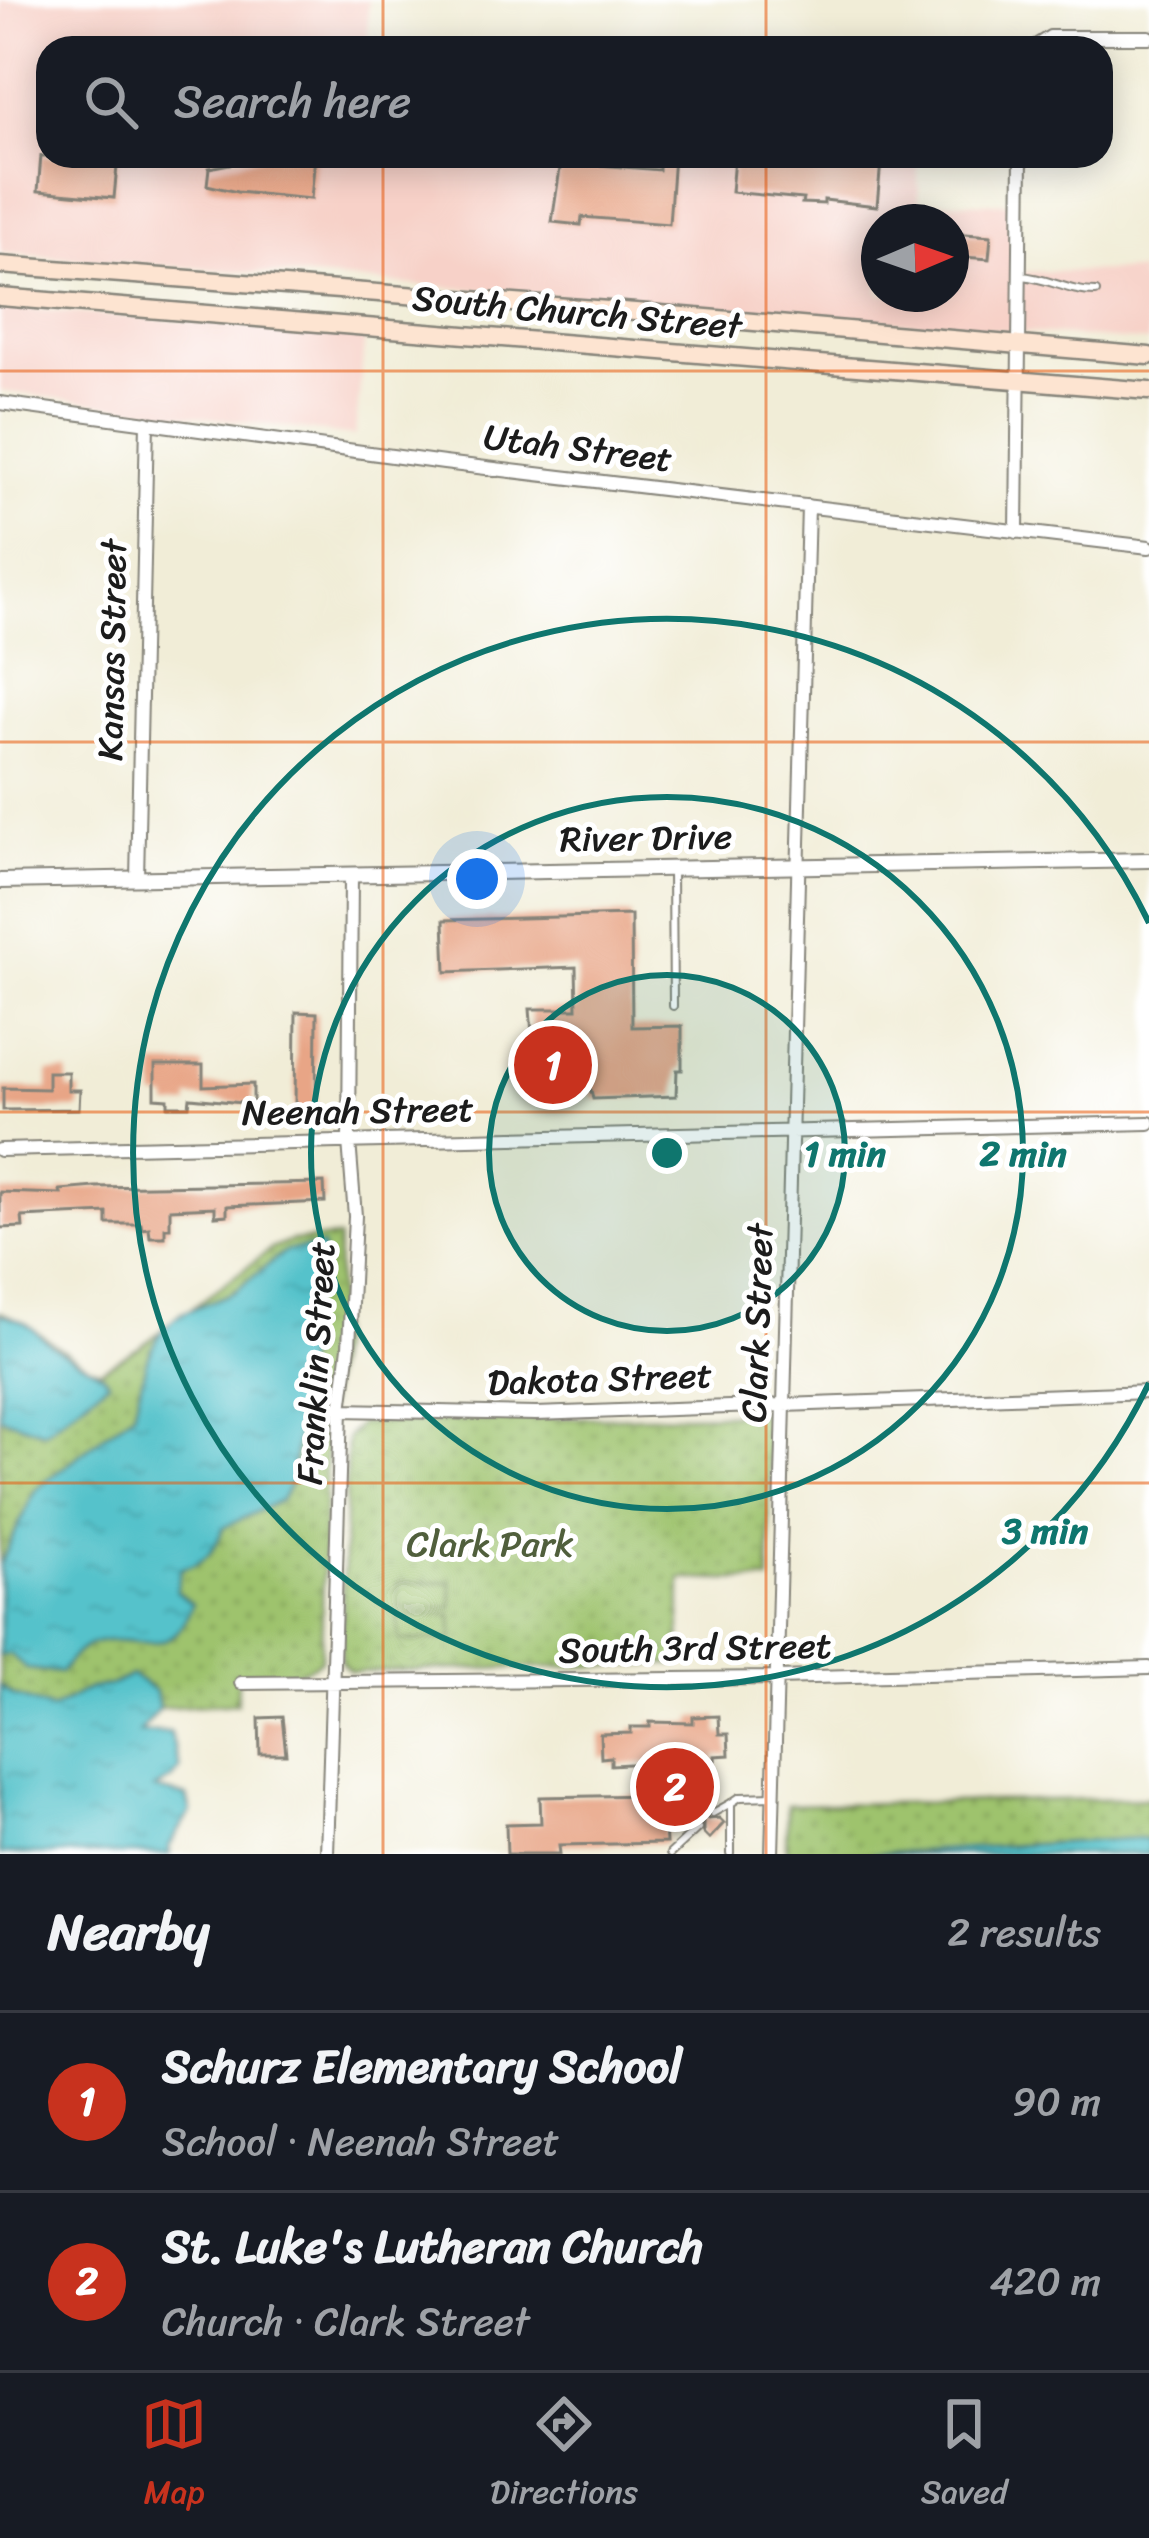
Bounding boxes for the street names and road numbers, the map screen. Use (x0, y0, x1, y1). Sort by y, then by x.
street label: South Church Street (410, 266, 746, 358)
street label: Utah Street (480, 405, 676, 491)
street label: Kansas Street (78, 537, 146, 761)
street label: River Drive (559, 804, 733, 872)
street label: Neenah Street (241, 1077, 475, 1145)
street label: Clark Street (722, 1221, 792, 1423)
street label: Franklin Street (278, 1240, 354, 1486)
street label: Dakota Street (487, 1343, 713, 1415)
street label: South 3rd Street (558, 1614, 832, 1682)

